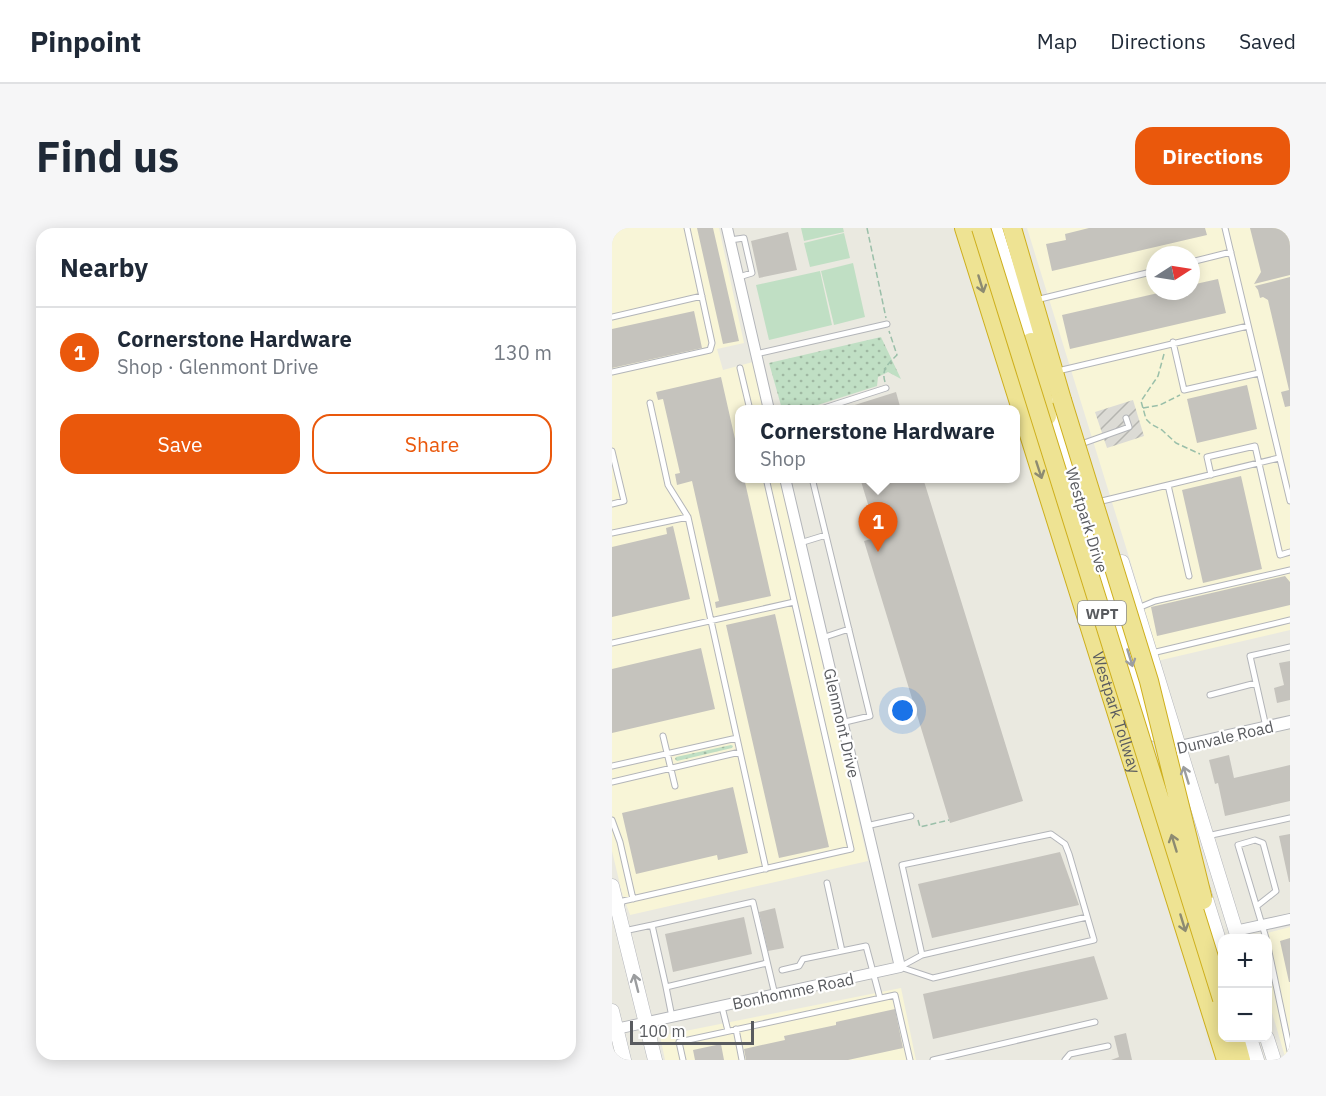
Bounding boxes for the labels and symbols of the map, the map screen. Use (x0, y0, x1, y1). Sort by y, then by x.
north arrow (1146, 246, 1200, 300)
one-way arrow (977, 274, 988, 293)
one-way arrow (1035, 460, 1046, 479)
street label: Westpark Drive (1061, 465, 1113, 575)
pin: 1 (858, 502, 898, 552)
road number: WPT (1078, 601, 1126, 625)
one-way arrow (1125, 648, 1136, 667)
street label: Westpark Tollway (1088, 649, 1145, 776)
street label: Glenmont Drive (820, 666, 864, 780)
your location (888, 696, 917, 725)
street label: Dunvale Road (1175, 716, 1275, 758)
one-way arrow (1180, 766, 1191, 785)
one-way arrow (1168, 834, 1179, 853)
one-way arrow (1178, 914, 1189, 933)
street label: Bonhomme Road (730, 968, 856, 1014)
one-way arrow (630, 974, 641, 993)
scale bar (630, 1018, 754, 1046)

